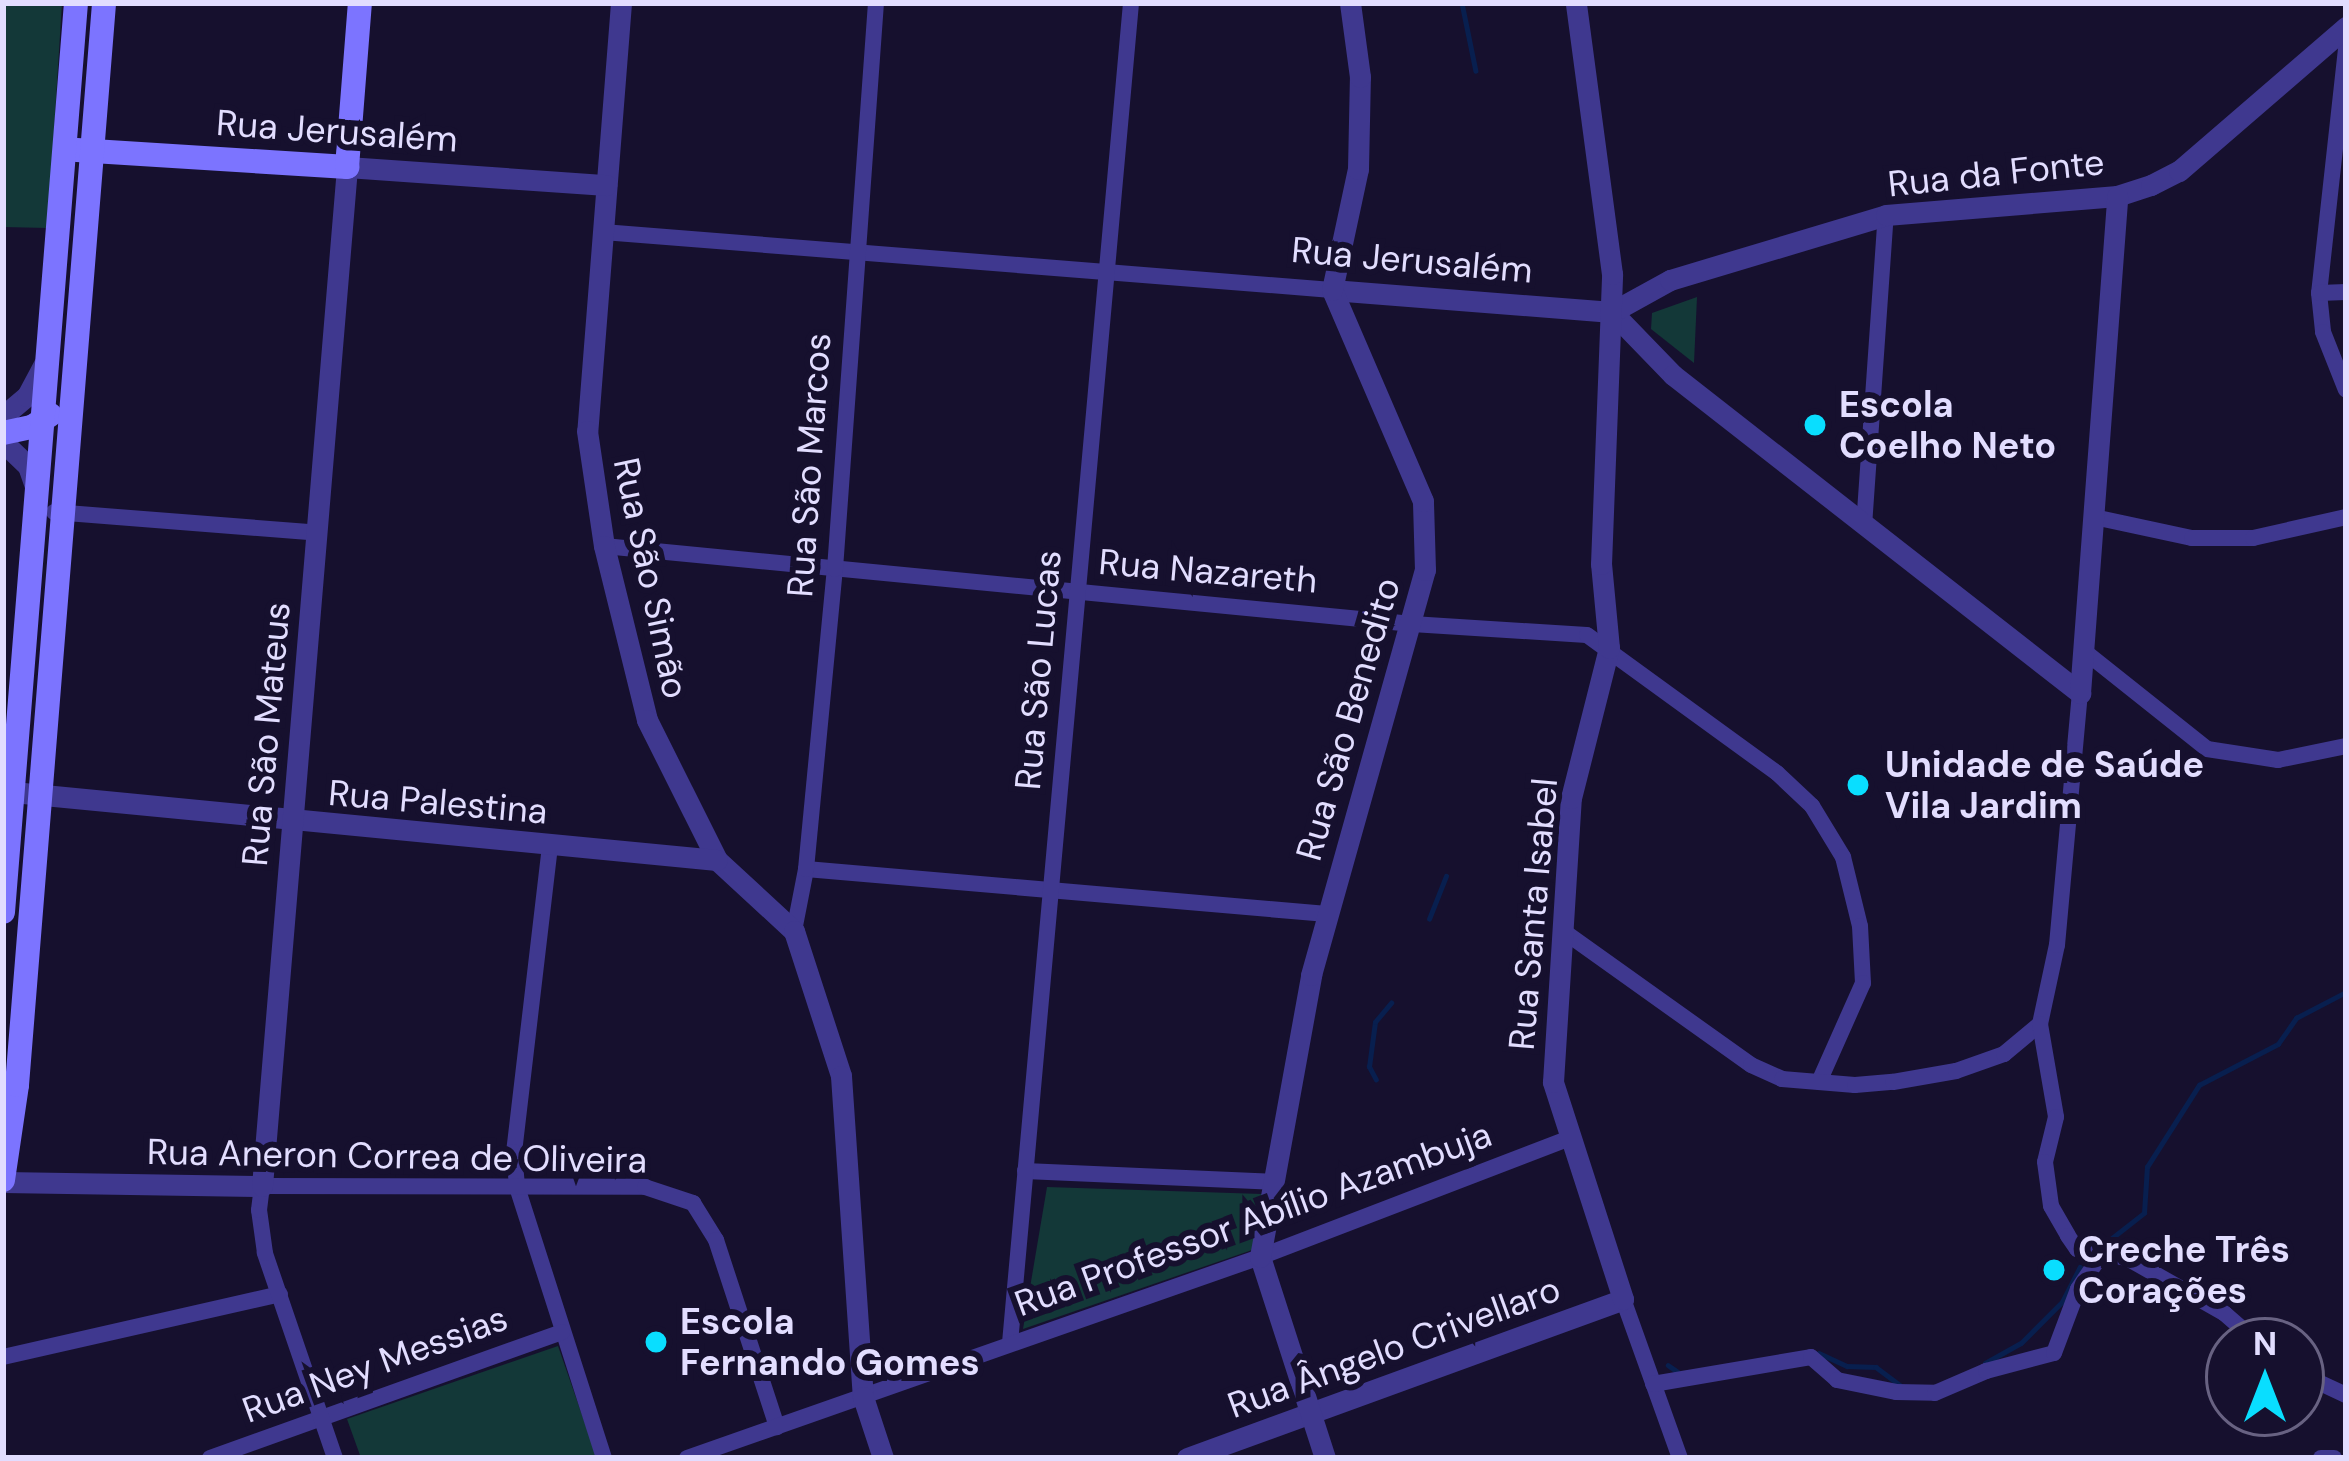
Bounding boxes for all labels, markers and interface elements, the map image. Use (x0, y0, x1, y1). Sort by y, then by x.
street label: Rua Jerusalém (215, 101, 459, 161)
street label: Rua da Fonte (1886, 140, 2106, 206)
street label: Rua Jerusalém (1290, 228, 1534, 292)
street label: Rua São Marcos (778, 331, 840, 599)
place label: Escola Coelho Neto (1839, 382, 2056, 467)
marker: Escola Coelho Neto (1802, 412, 1828, 438)
street label: Rua São Simão (604, 454, 698, 702)
street label: Rua Nazareth (1097, 540, 1319, 602)
street label: Rua São Lucas (1006, 548, 1070, 792)
street label: Rua São Benedito (1287, 573, 1409, 865)
street label: Rua São Mateus (233, 600, 299, 868)
place label: Unidade de Saúde Vila Jardim (1885, 742, 2204, 827)
marker: Unidade de Saúde Vila Jardim (1842, 769, 1874, 801)
street label: Rua Palestina (327, 771, 549, 833)
street label: Rua Santa Isabel (1500, 776, 1566, 1052)
street label: Rua Professor Abílio Azambuja (1009, 1113, 1497, 1325)
street label: Rua Aneron Correa de Oliveira (146, 1130, 648, 1182)
place label: Creche Três Corações (2078, 1227, 2290, 1312)
marker: Creche Três Corações (2041, 1257, 2067, 1283)
street label: Rua Ângelo Crivellaro (1222, 1267, 1566, 1427)
street label: Rua Ney Messias (237, 1296, 513, 1432)
place label: Escola Fernando Gomes (680, 1299, 980, 1384)
north arrow (2205, 1317, 2325, 1437)
text: N (2253, 1322, 2277, 1365)
marker: Escola Fernando Gomes (643, 1329, 669, 1355)

